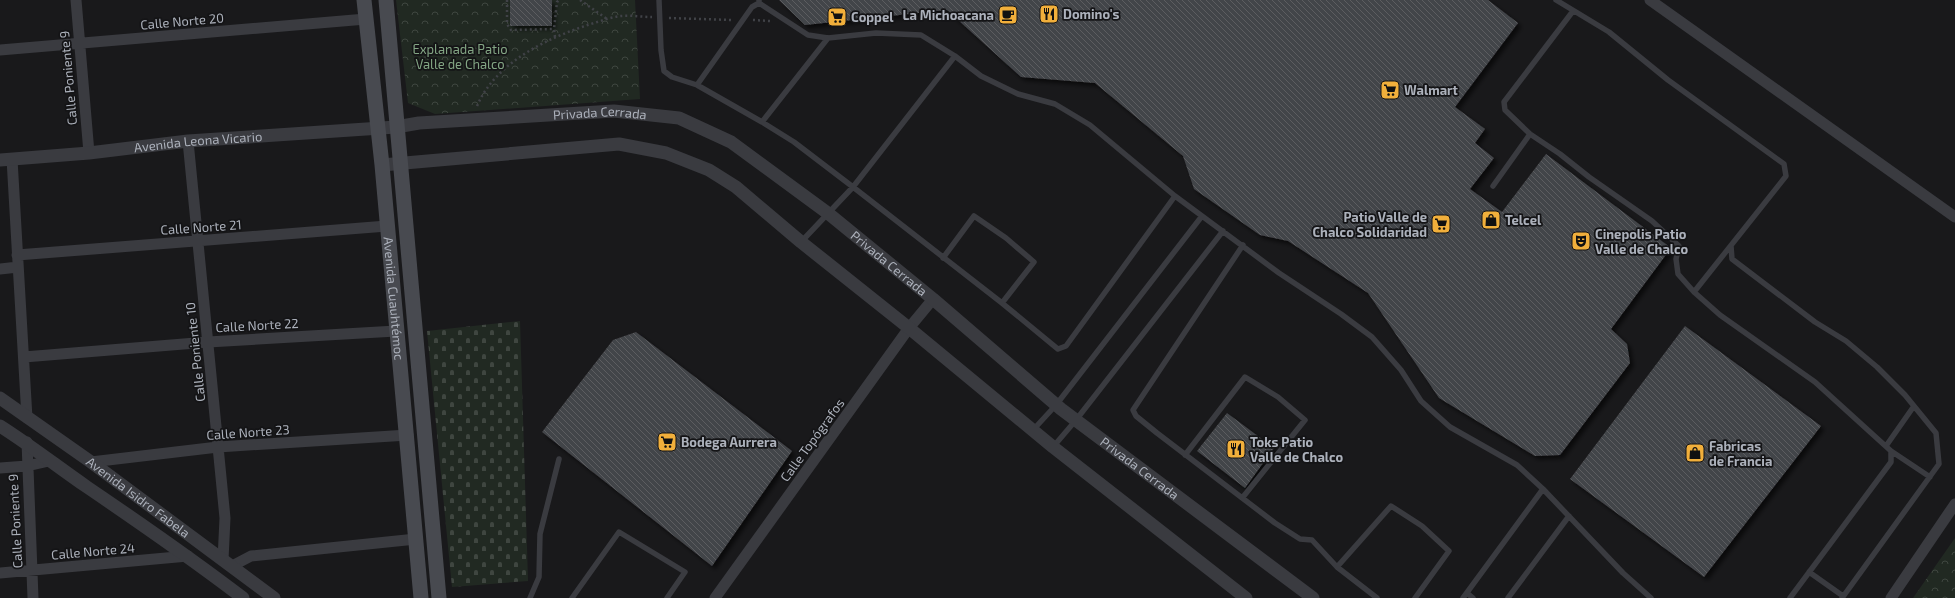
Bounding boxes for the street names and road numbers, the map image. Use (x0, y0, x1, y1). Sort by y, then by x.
street label: Calle Norte 20 (140, 9, 224, 33)
street label: Calle Poniente 9 (56, 30, 80, 126)
street label: Privada Cerrada (552, 103, 648, 123)
street label: Avenida Leona Vicario (133, 128, 263, 155)
street label: Calle Norte 21 (160, 216, 242, 238)
street label: Privada Cerrada (848, 227, 931, 299)
street label: Avenida Cuauhtémoc (380, 236, 408, 361)
street label: Calle Poniente 10 (182, 301, 208, 403)
street label: Calle Norte 22 (215, 315, 299, 335)
street label: Calle Topógrafos (777, 395, 847, 485)
street label: Calle Norte 23 (206, 421, 290, 443)
street label: Privada Cerrada (1097, 433, 1182, 503)
street label: Avenida Isidro Fabela (83, 453, 193, 541)
street label: Calle Poniente 9 (5, 473, 25, 569)
street label: Calle Norte 24 (50, 539, 136, 563)

